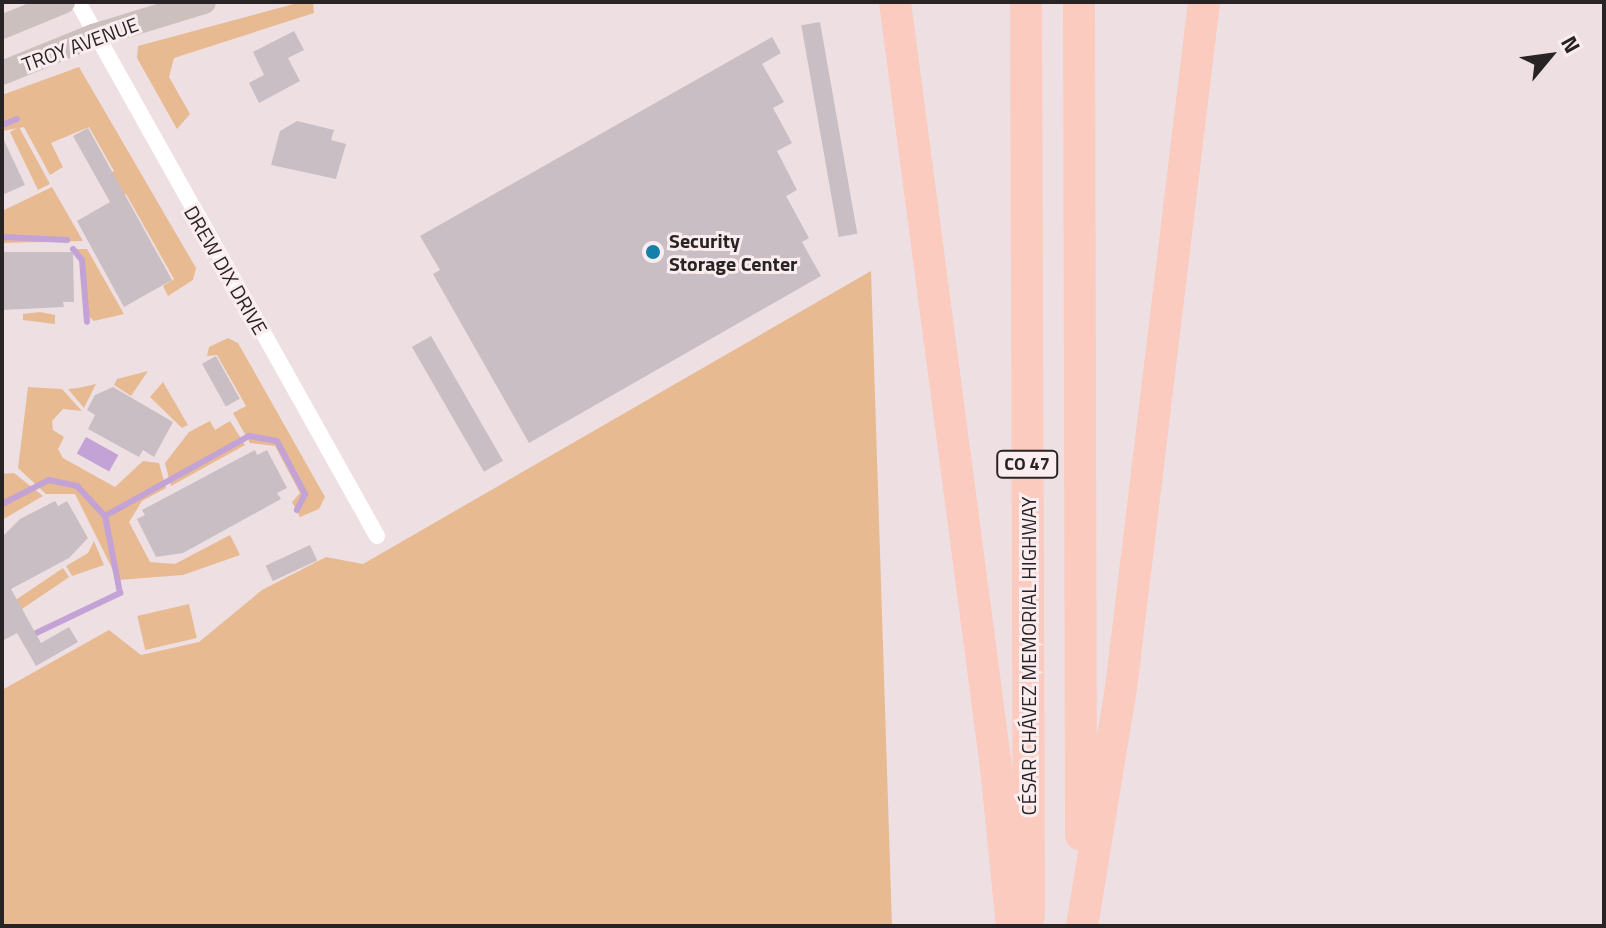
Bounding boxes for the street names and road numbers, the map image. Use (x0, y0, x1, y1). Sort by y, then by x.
street label: TROY AVENUE (18, 12, 142, 76)
street label: DREW DIX DRIVE (179, 201, 273, 339)
road number: CO 47 (995, 450, 1059, 478)
street label: CÉSAR CHÁVEZ MEMORIAL HIGHWAY (1016, 497, 1040, 815)

